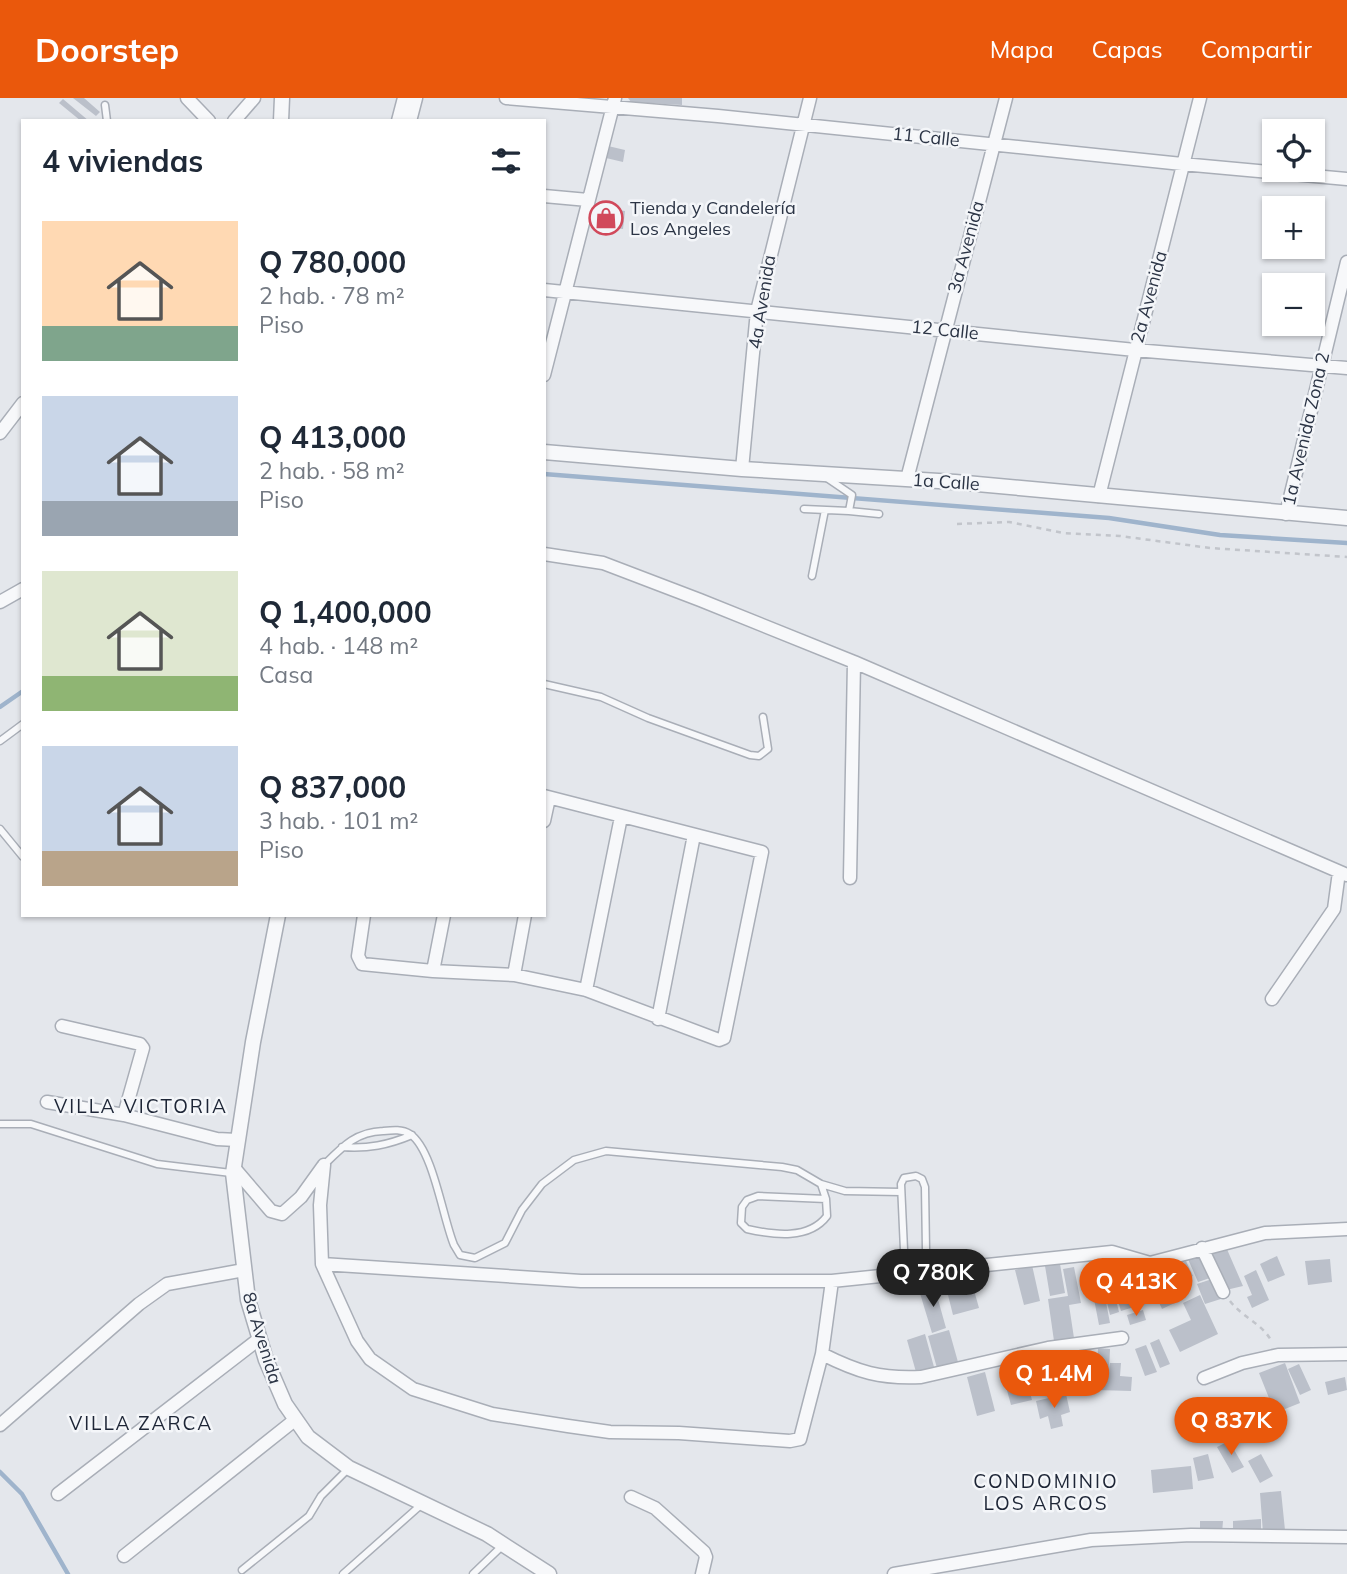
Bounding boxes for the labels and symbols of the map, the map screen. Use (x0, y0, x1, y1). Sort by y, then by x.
street label: 11 Calle (891, 122, 961, 151)
place label: Tienda y Candelería Los Angeles (630, 196, 796, 240)
street label: 3a Avenida (942, 198, 989, 296)
shop icon: Tienda y Candelería Los Angeles (587, 199, 625, 237)
street label: 2a Avenida (1125, 248, 1172, 346)
street label: 4a Avenida (743, 253, 780, 350)
street label: 12 Calle (910, 315, 980, 344)
street label: 1a Avenida Zona 2 (1277, 350, 1334, 508)
street label: 1a Calle (912, 468, 980, 495)
district label: VILLA VICTORIA (54, 1094, 228, 1118)
pin: Q 780K (876, 1250, 990, 1309)
pin: Q 413K (1079, 1258, 1193, 1318)
street label: 8a Avenida (238, 1289, 287, 1386)
pin: Q 1.4M (997, 1350, 1111, 1410)
pin: Q 837K (1174, 1398, 1288, 1457)
district label: VILLA ZARCA (69, 1411, 213, 1435)
district label: CONDOMINIO LOS ARCOS (973, 1469, 1119, 1515)

